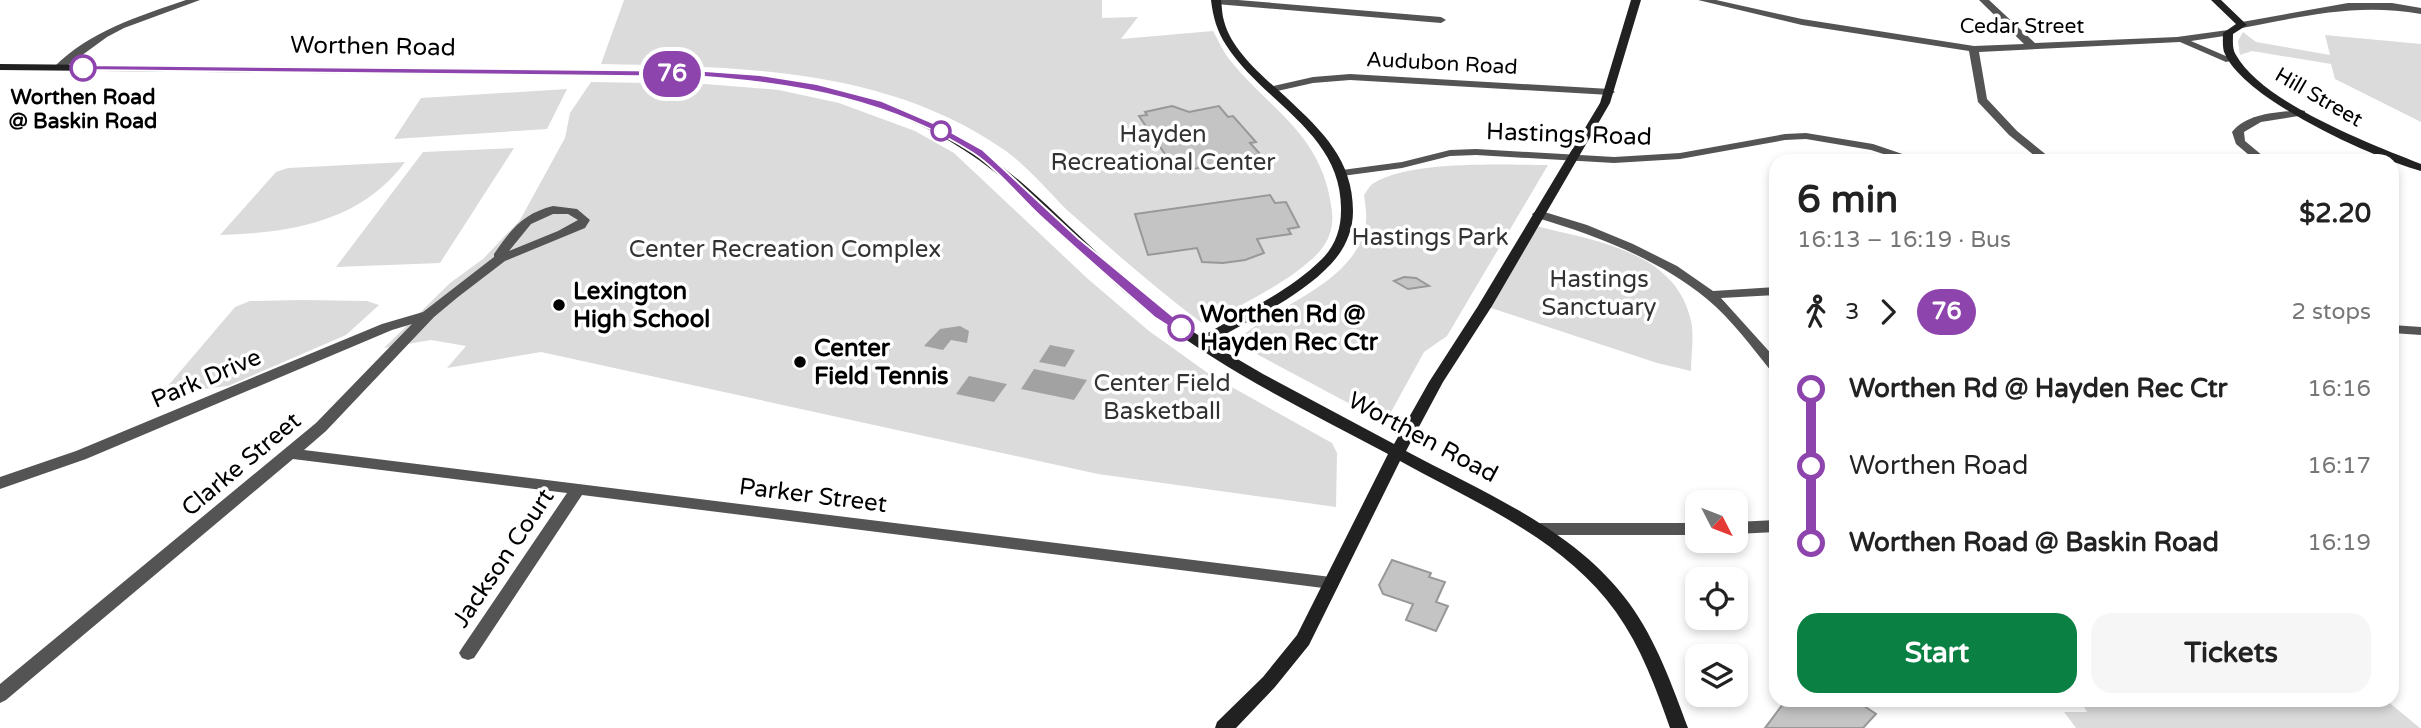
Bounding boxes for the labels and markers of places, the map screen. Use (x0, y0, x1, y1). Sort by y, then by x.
marker: Worthen Road @ Baskin Road (70, 55, 96, 81)
place label: Worthen Road @ Baskin Road (9, 85, 157, 134)
unlabelled marker (931, 121, 951, 141)
place label: Lexington High School (573, 277, 710, 334)
marker: Lexington High School (551, 297, 567, 313)
place label: Worthen Rd @ Hayden Rec Ctr (1200, 300, 1379, 357)
marker: Worthen Rd @ Hayden Rec Ctr (1168, 315, 1194, 341)
place label: Center Field Tennis (814, 334, 949, 391)
marker: Center Field Tennis (792, 354, 808, 370)

